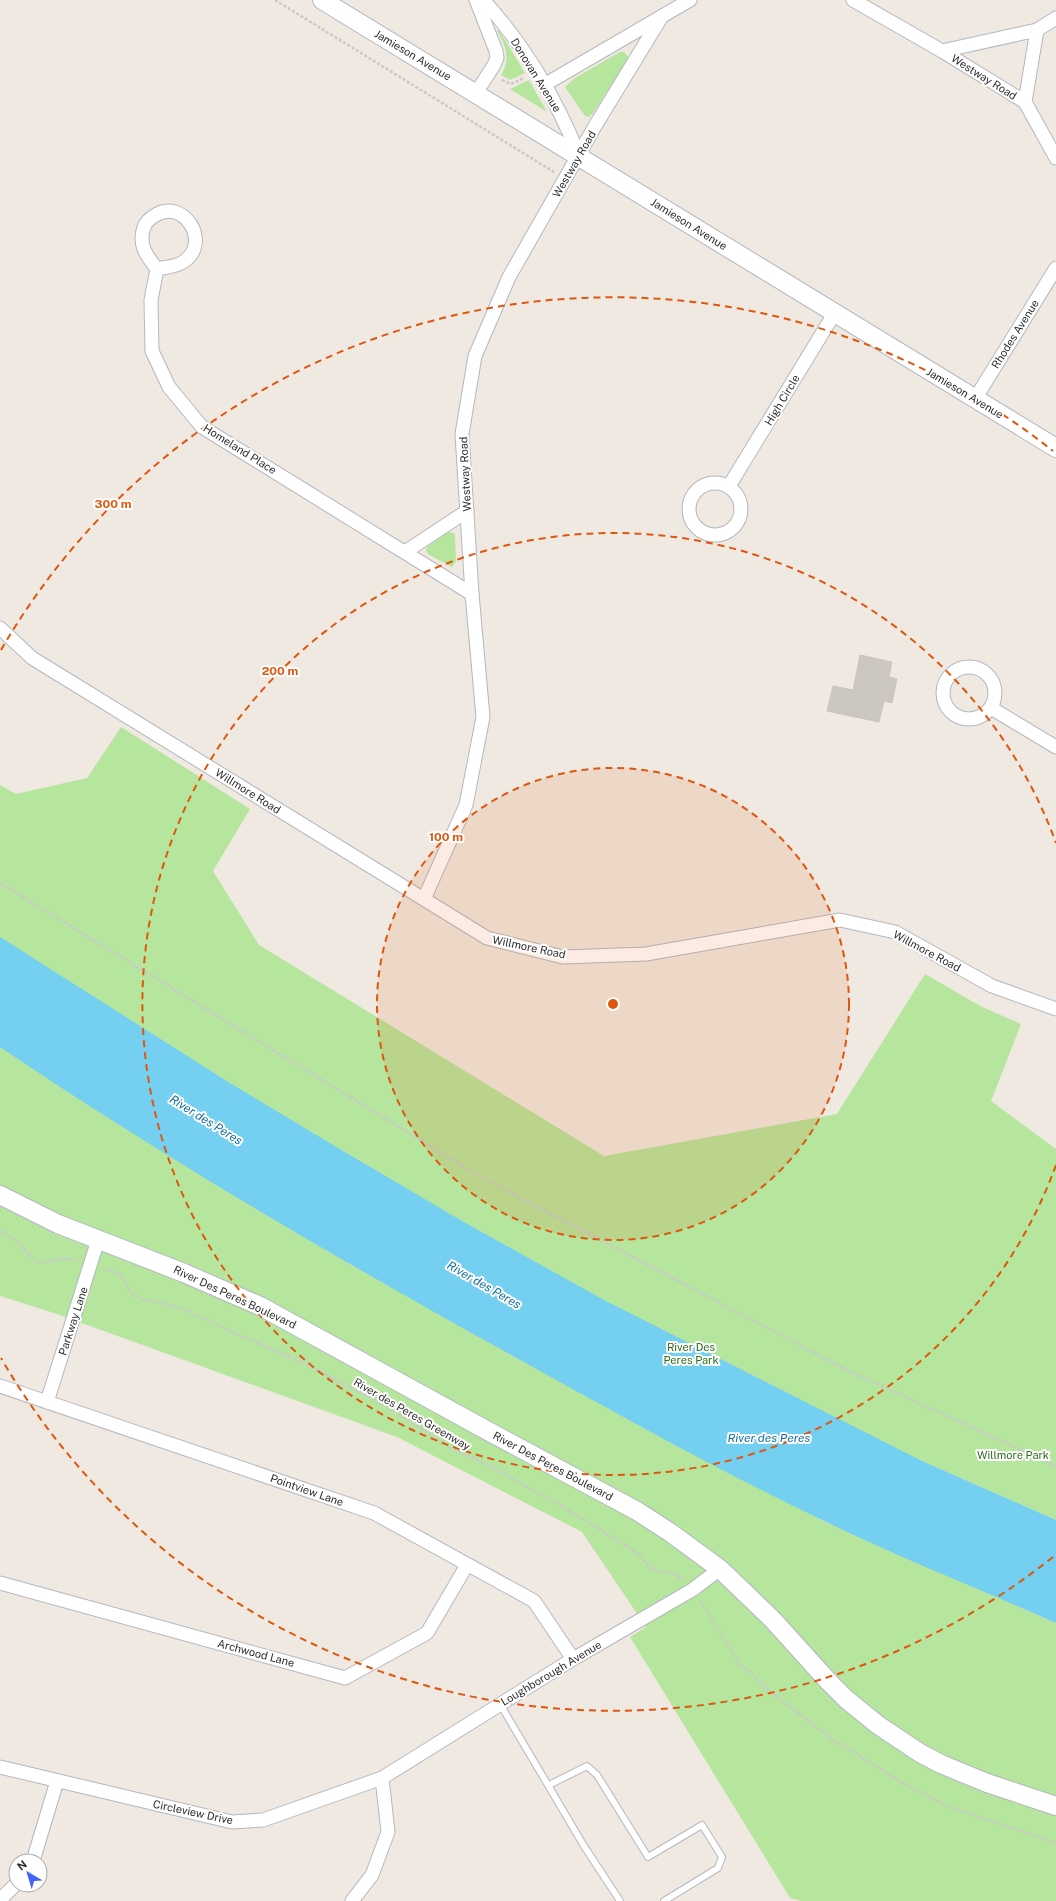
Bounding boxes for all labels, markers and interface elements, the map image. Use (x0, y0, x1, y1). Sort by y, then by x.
street label: Jamieson Avenue (372, 27, 454, 83)
street label: Donovan Avenue (508, 36, 564, 114)
street label: Westway Road (949, 52, 1019, 102)
street label: Westway Road (550, 129, 598, 199)
street label: Jamieson Avenue (649, 196, 729, 252)
street label: Rhodes Avenue (989, 297, 1041, 371)
street label: Jamieson Avenue (924, 365, 1006, 421)
street label: High Circle (762, 373, 802, 427)
street label: Homeland Place (201, 422, 279, 476)
street label: Westway Road (457, 436, 473, 512)
text: 300 m (95, 497, 132, 511)
text: 200 m (262, 664, 298, 678)
street label: Willmore Road (213, 766, 283, 816)
text: 100 m (429, 830, 463, 844)
street label: Willmore Road (891, 928, 963, 974)
street label: Willmore Road (491, 933, 567, 961)
centre of rings (606, 997, 620, 1011)
water label: River des Peres (167, 1092, 245, 1148)
water label: River des Peres (445, 1258, 524, 1312)
street label: River Des Peres Boulevard (172, 1263, 298, 1331)
street label: Parkway Lane (56, 1285, 90, 1357)
park label: River Des Peres Park (663, 1341, 719, 1366)
street label: River des Peres Greenway (352, 1376, 472, 1452)
street label: River Des Peres Boulevard (491, 1429, 615, 1503)
water label: River des Peres (728, 1431, 811, 1445)
park label: Willmore Park (977, 1449, 1049, 1461)
street label: Pointview Lane (269, 1472, 345, 1508)
street label: Archwood Lane (216, 1637, 296, 1669)
street label: Loughborough Avenue (499, 1638, 603, 1708)
street label: Circleview Drive (152, 1798, 234, 1826)
north arrow (8, 1853, 48, 1893)
text: N (15, 1858, 29, 1872)

